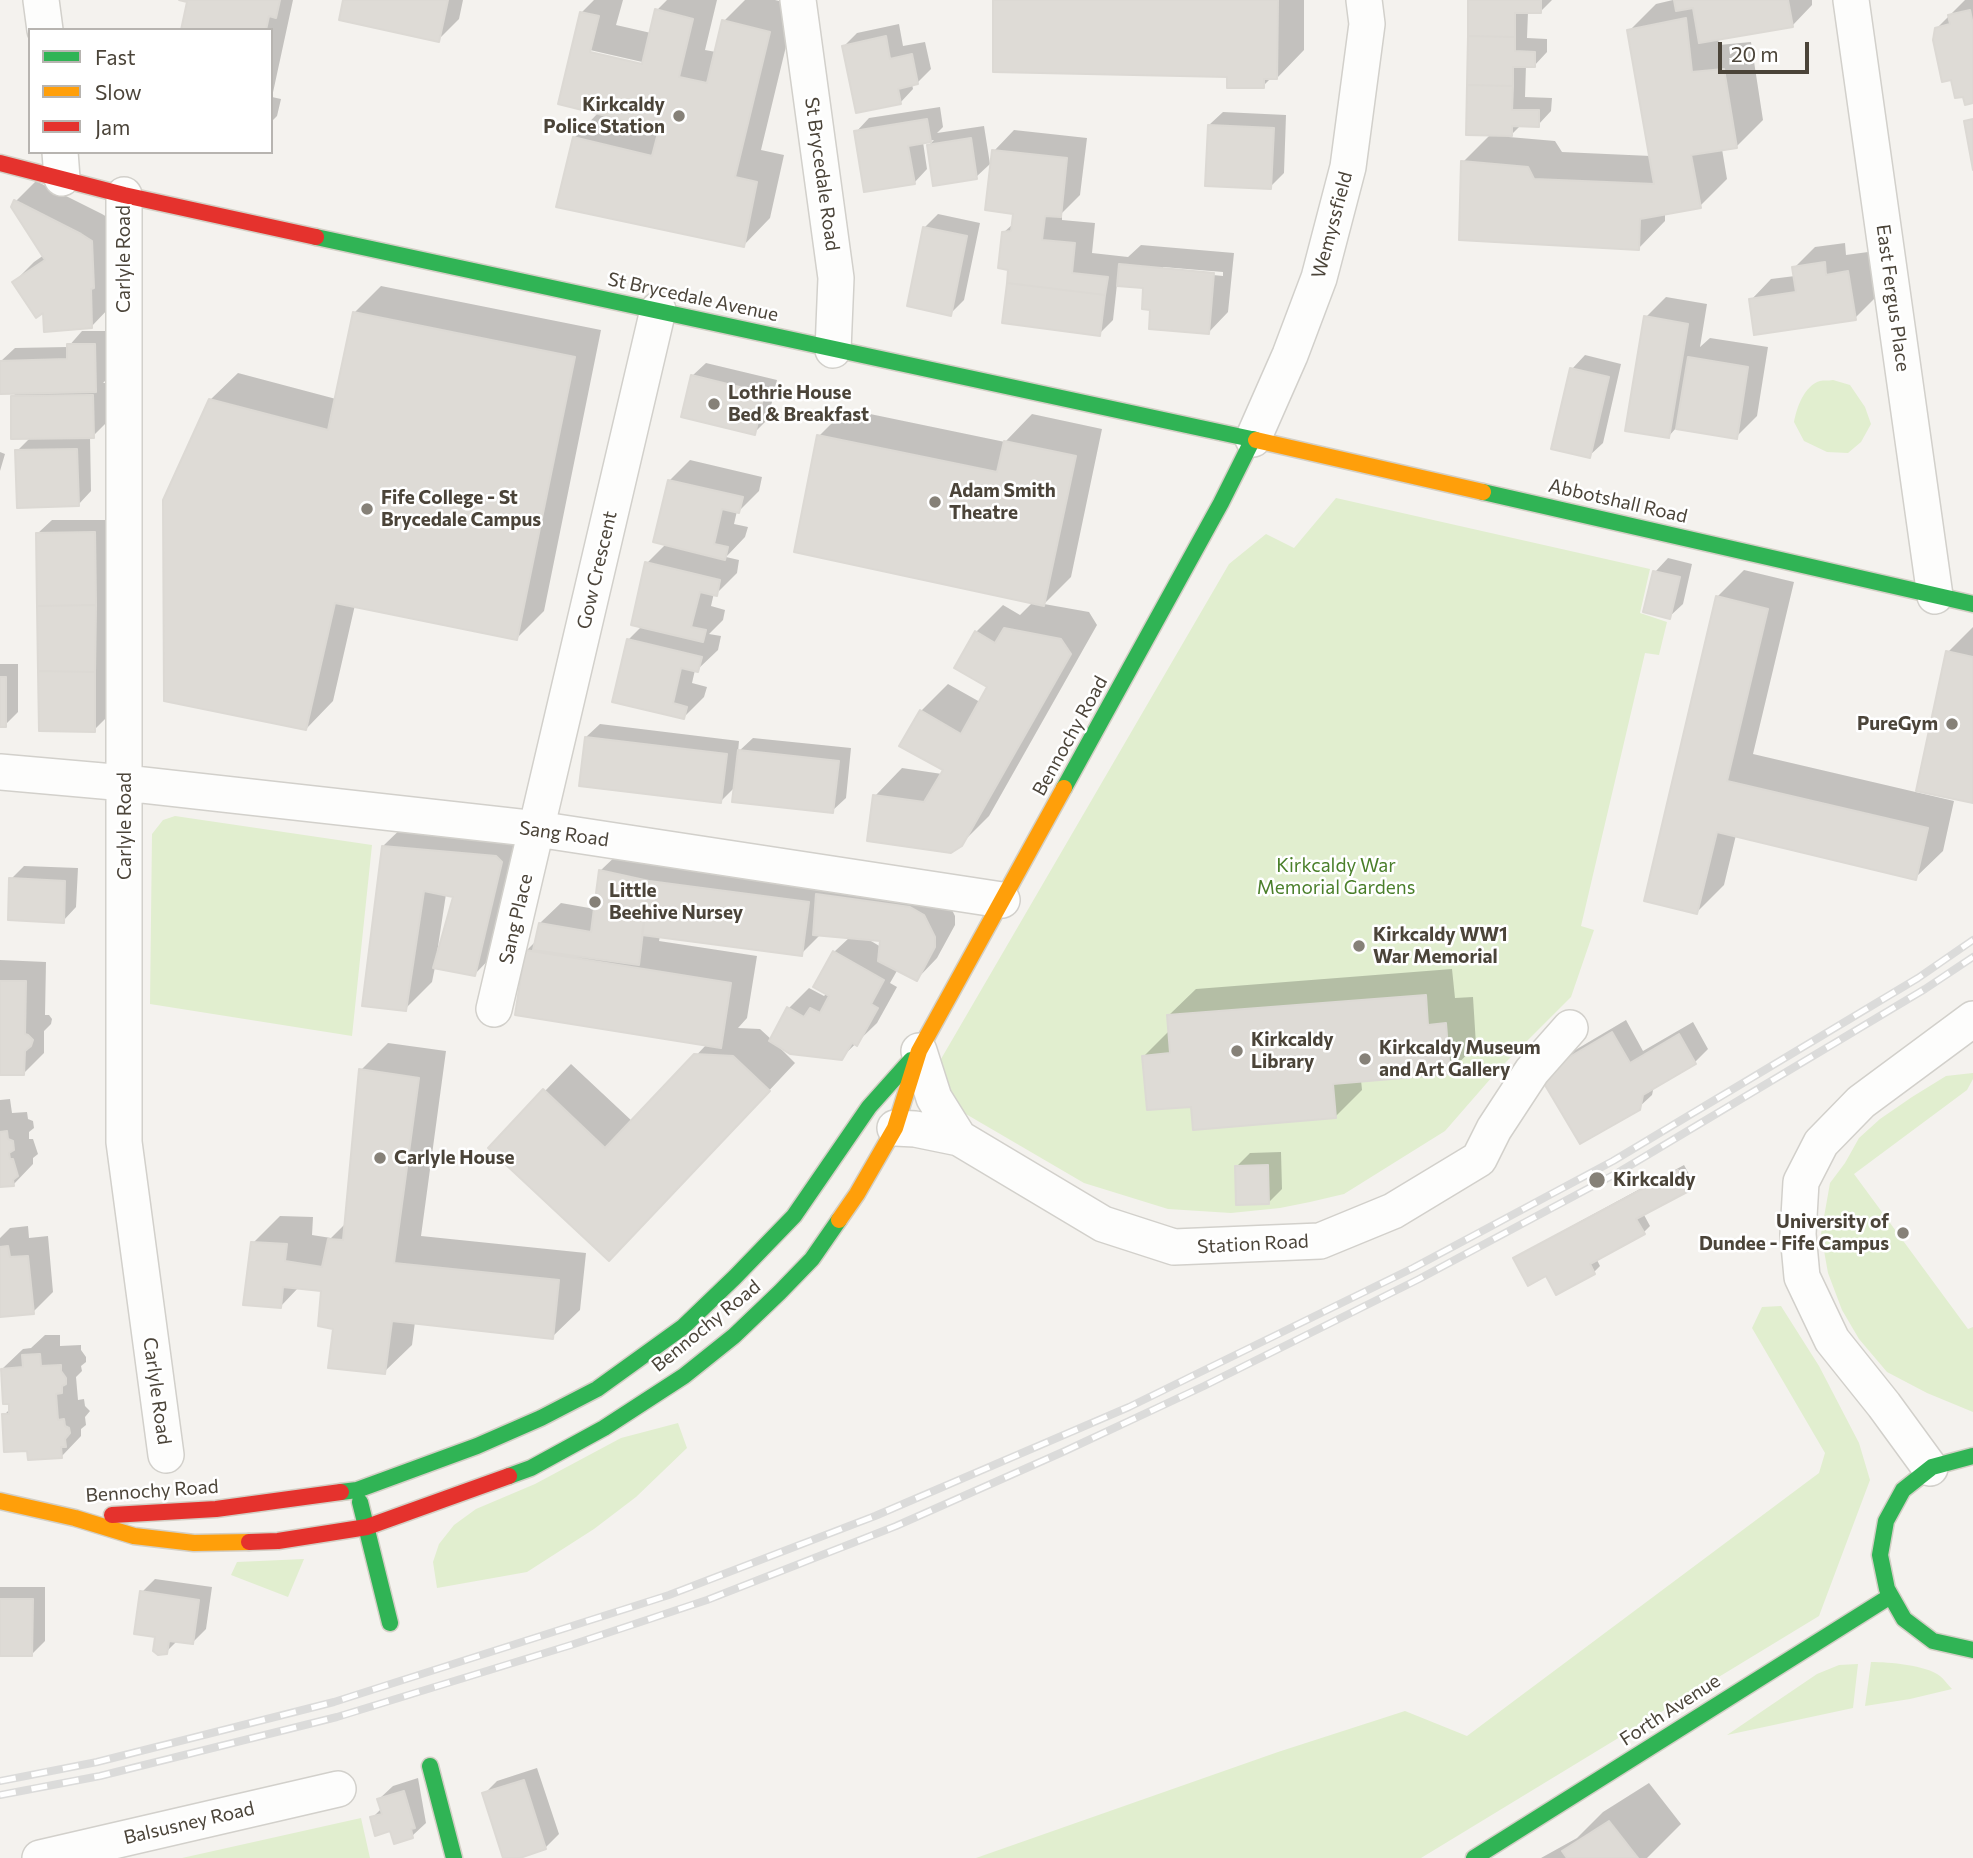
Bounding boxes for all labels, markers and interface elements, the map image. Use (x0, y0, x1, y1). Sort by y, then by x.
legend (28, 28, 273, 154)
scale bar (1721, 28, 1812, 72)
text: 20 m (1731, 41, 1779, 66)
text: Fast (95, 44, 136, 69)
text: Slow (95, 79, 142, 104)
place label: Kirkcaldy Police Station (543, 94, 665, 138)
street label: St Brycedale Road (800, 96, 844, 252)
marker: Kirkcaldy Police Station (671, 108, 687, 124)
text: Jam (95, 114, 130, 139)
street label: Wemyssfield (1307, 169, 1357, 281)
street label: Carlyle Road (113, 205, 135, 313)
street label: East Fergus Place (1871, 223, 1915, 373)
street label: St Brycedale Avenue (606, 268, 780, 326)
place label: Lothrie House Bed & Breakfast (728, 382, 869, 426)
marker: Lothrie House Bed & Breakfast (706, 396, 722, 412)
street label: Abbotshall Road (1546, 474, 1690, 528)
place label: Adam Smith Theatre (949, 480, 1056, 524)
place label: Fife College - St Brycedale Campus (381, 487, 541, 531)
marker: Adam Smith Theatre (927, 494, 943, 510)
marker: Fife College - St Brycedale Campus (359, 501, 375, 517)
street label: Gow Crescent (572, 509, 622, 631)
street label: Bennochy Road (1028, 672, 1112, 800)
place label: PureGym (1857, 713, 1938, 735)
marker: PureGym (1944, 716, 1960, 732)
street label: Carlyle Road (114, 772, 136, 880)
street label: Sang Road (518, 816, 610, 852)
park label: Kirkcaldy War Memorial Gardens (1257, 855, 1415, 899)
street label: Sang Place (495, 872, 537, 966)
place label: Little Beehive Nursey (609, 880, 743, 924)
marker: Little Beehive Nursey (587, 894, 603, 910)
place label: Kirkcaldy WW1 War Memorial (1373, 924, 1508, 968)
marker: Kirkcaldy WW1 War Memorial (1351, 938, 1367, 954)
place label: Kirkcaldy Library (1251, 1029, 1334, 1073)
place label: Kirkcaldy Museum and Art Gallery (1379, 1037, 1541, 1081)
marker: Kirkcaldy Library (1229, 1043, 1245, 1059)
marker: Kirkcaldy Museum and Art Gallery (1357, 1051, 1373, 1067)
place label: Carlyle House (394, 1147, 515, 1169)
marker: Carlyle House (372, 1150, 388, 1166)
place label: Kirkcaldy (1613, 1169, 1696, 1191)
marker: Kirkcaldy (1587, 1170, 1607, 1190)
place label: University of Dundee - Fife Campus (1699, 1211, 1889, 1255)
marker: University of Dundee - Fife Campus (1895, 1225, 1911, 1241)
street label: Station Road (1197, 1230, 1309, 1258)
street label: Bennochy Road (647, 1275, 765, 1377)
street label: Carlyle Road (138, 1336, 176, 1446)
street label: Bennochy Road (85, 1475, 219, 1507)
street label: Forth Avenue (1616, 1669, 1724, 1751)
street label: Balsusney Road (121, 1797, 257, 1849)

